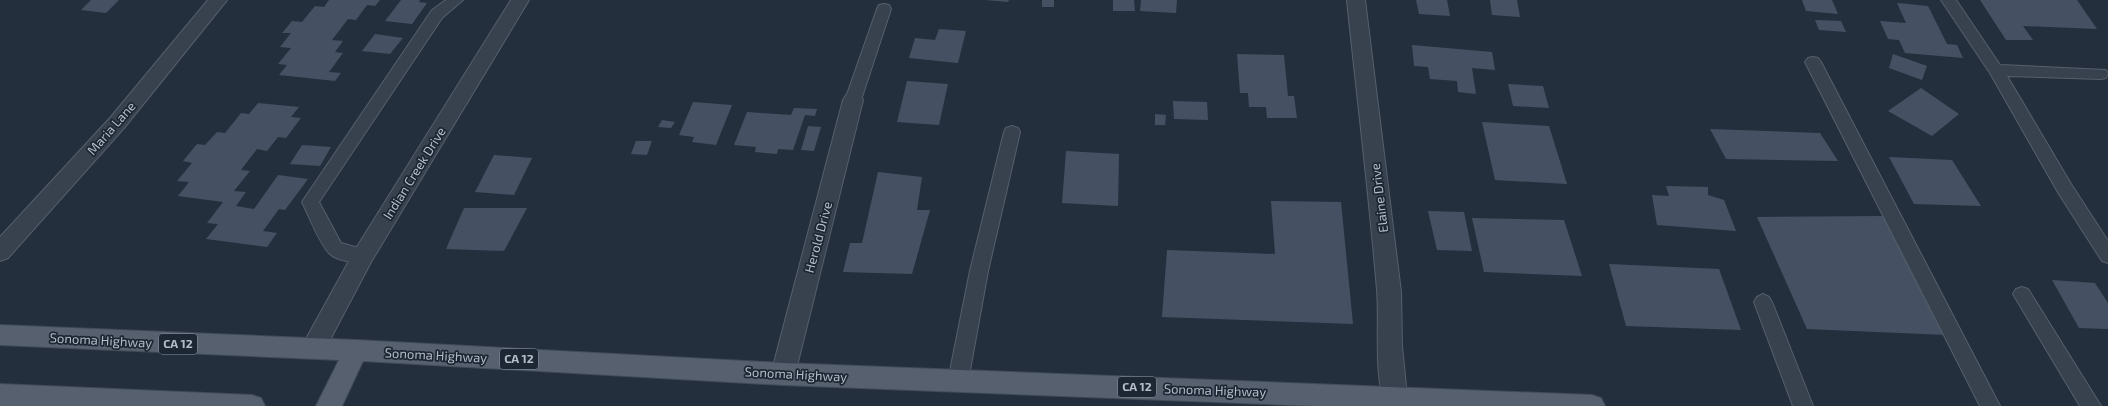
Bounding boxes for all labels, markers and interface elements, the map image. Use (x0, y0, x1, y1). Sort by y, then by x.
street label: Maria Lane (84, 98, 138, 158)
street label: Indian Creek Drive (379, 124, 449, 222)
street label: Elaine Drive (1367, 162, 1391, 234)
street label: Herold Drive (801, 200, 835, 274)
street label: Sonoma Highway (49, 329, 153, 351)
road number: CA 12 (159, 334, 197, 354)
street label: Sonoma Highway (384, 344, 488, 366)
road number: CA 12 (500, 349, 538, 369)
street label: Sonoma Highway (744, 363, 848, 385)
road number: CA 12 (1118, 377, 1156, 397)
street label: Sonoma Highway (1164, 380, 1267, 400)

